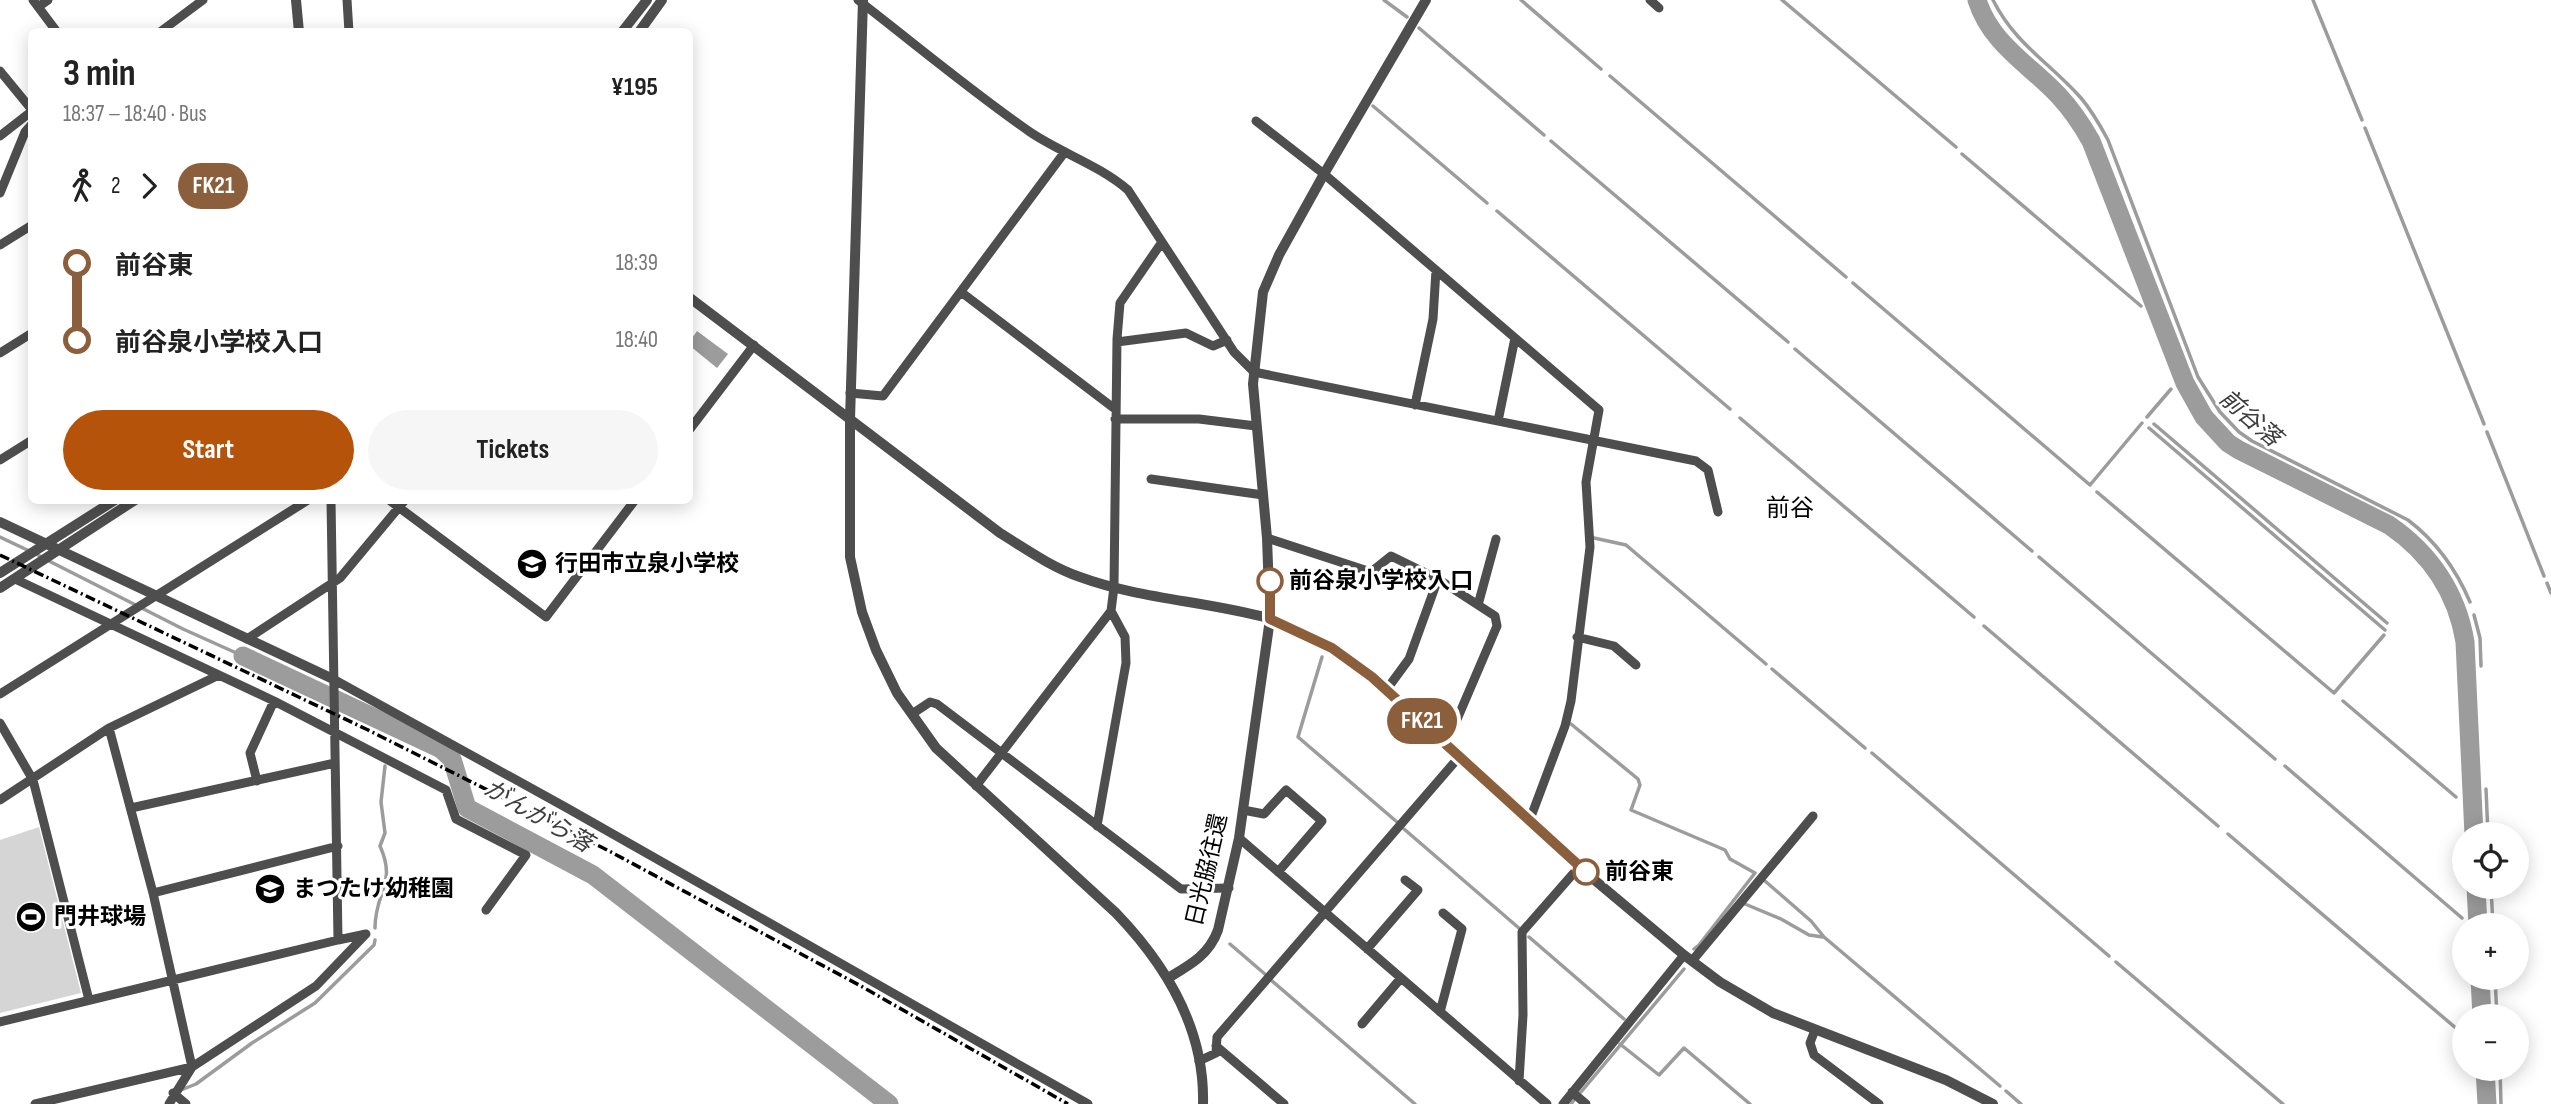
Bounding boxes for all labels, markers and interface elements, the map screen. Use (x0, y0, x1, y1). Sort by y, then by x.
text: 3 min (63, 51, 136, 96)
text: ¥195 (611, 72, 658, 103)
text: 18:37 – 18:40 · Bus (63, 100, 207, 128)
icon: walk (63, 167, 101, 205)
icon: forward (130, 167, 168, 205)
text: FK21 (192, 171, 234, 200)
text: 2 (111, 172, 120, 200)
text: 18:39 (616, 249, 658, 277)
text: 前谷東 (115, 251, 193, 282)
text: 18:40 (616, 326, 658, 354)
text: 前谷泉小学校入口 (115, 328, 323, 359)
water label: 前谷落 (2213, 383, 2290, 455)
button: Start (63, 410, 354, 490)
button: Tickets (368, 410, 658, 490)
district label: 前谷 (1766, 494, 1814, 523)
school or university icon: 行田市立泉小学校 (515, 547, 549, 581)
place label: 行田市立泉小学校 (555, 550, 739, 578)
place label: 前谷泉小学校入口 (1289, 567, 1473, 595)
marker: 前谷泉小学校入口 (1257, 568, 1283, 594)
line badge: FK21 (1373, 698, 1471, 744)
text: FK21 (1401, 706, 1443, 735)
water label: がんがら落 (479, 773, 601, 861)
street label: 日光脇往還 (1180, 811, 1234, 929)
map controls (2452, 822, 2529, 1081)
button: locate (2452, 822, 2529, 899)
place label: 前谷東 (1605, 858, 1674, 886)
marker: 前谷東 (1573, 859, 1599, 885)
school or university icon: まつたけ幼稚園 (253, 872, 287, 906)
place label: まつたけ幼稚園 (293, 875, 454, 903)
sports icon: 門井球場 (14, 900, 48, 934)
place label: 門井球場 (54, 903, 146, 931)
button: + (2452, 913, 2529, 990)
button: − (2452, 1004, 2529, 1081)

